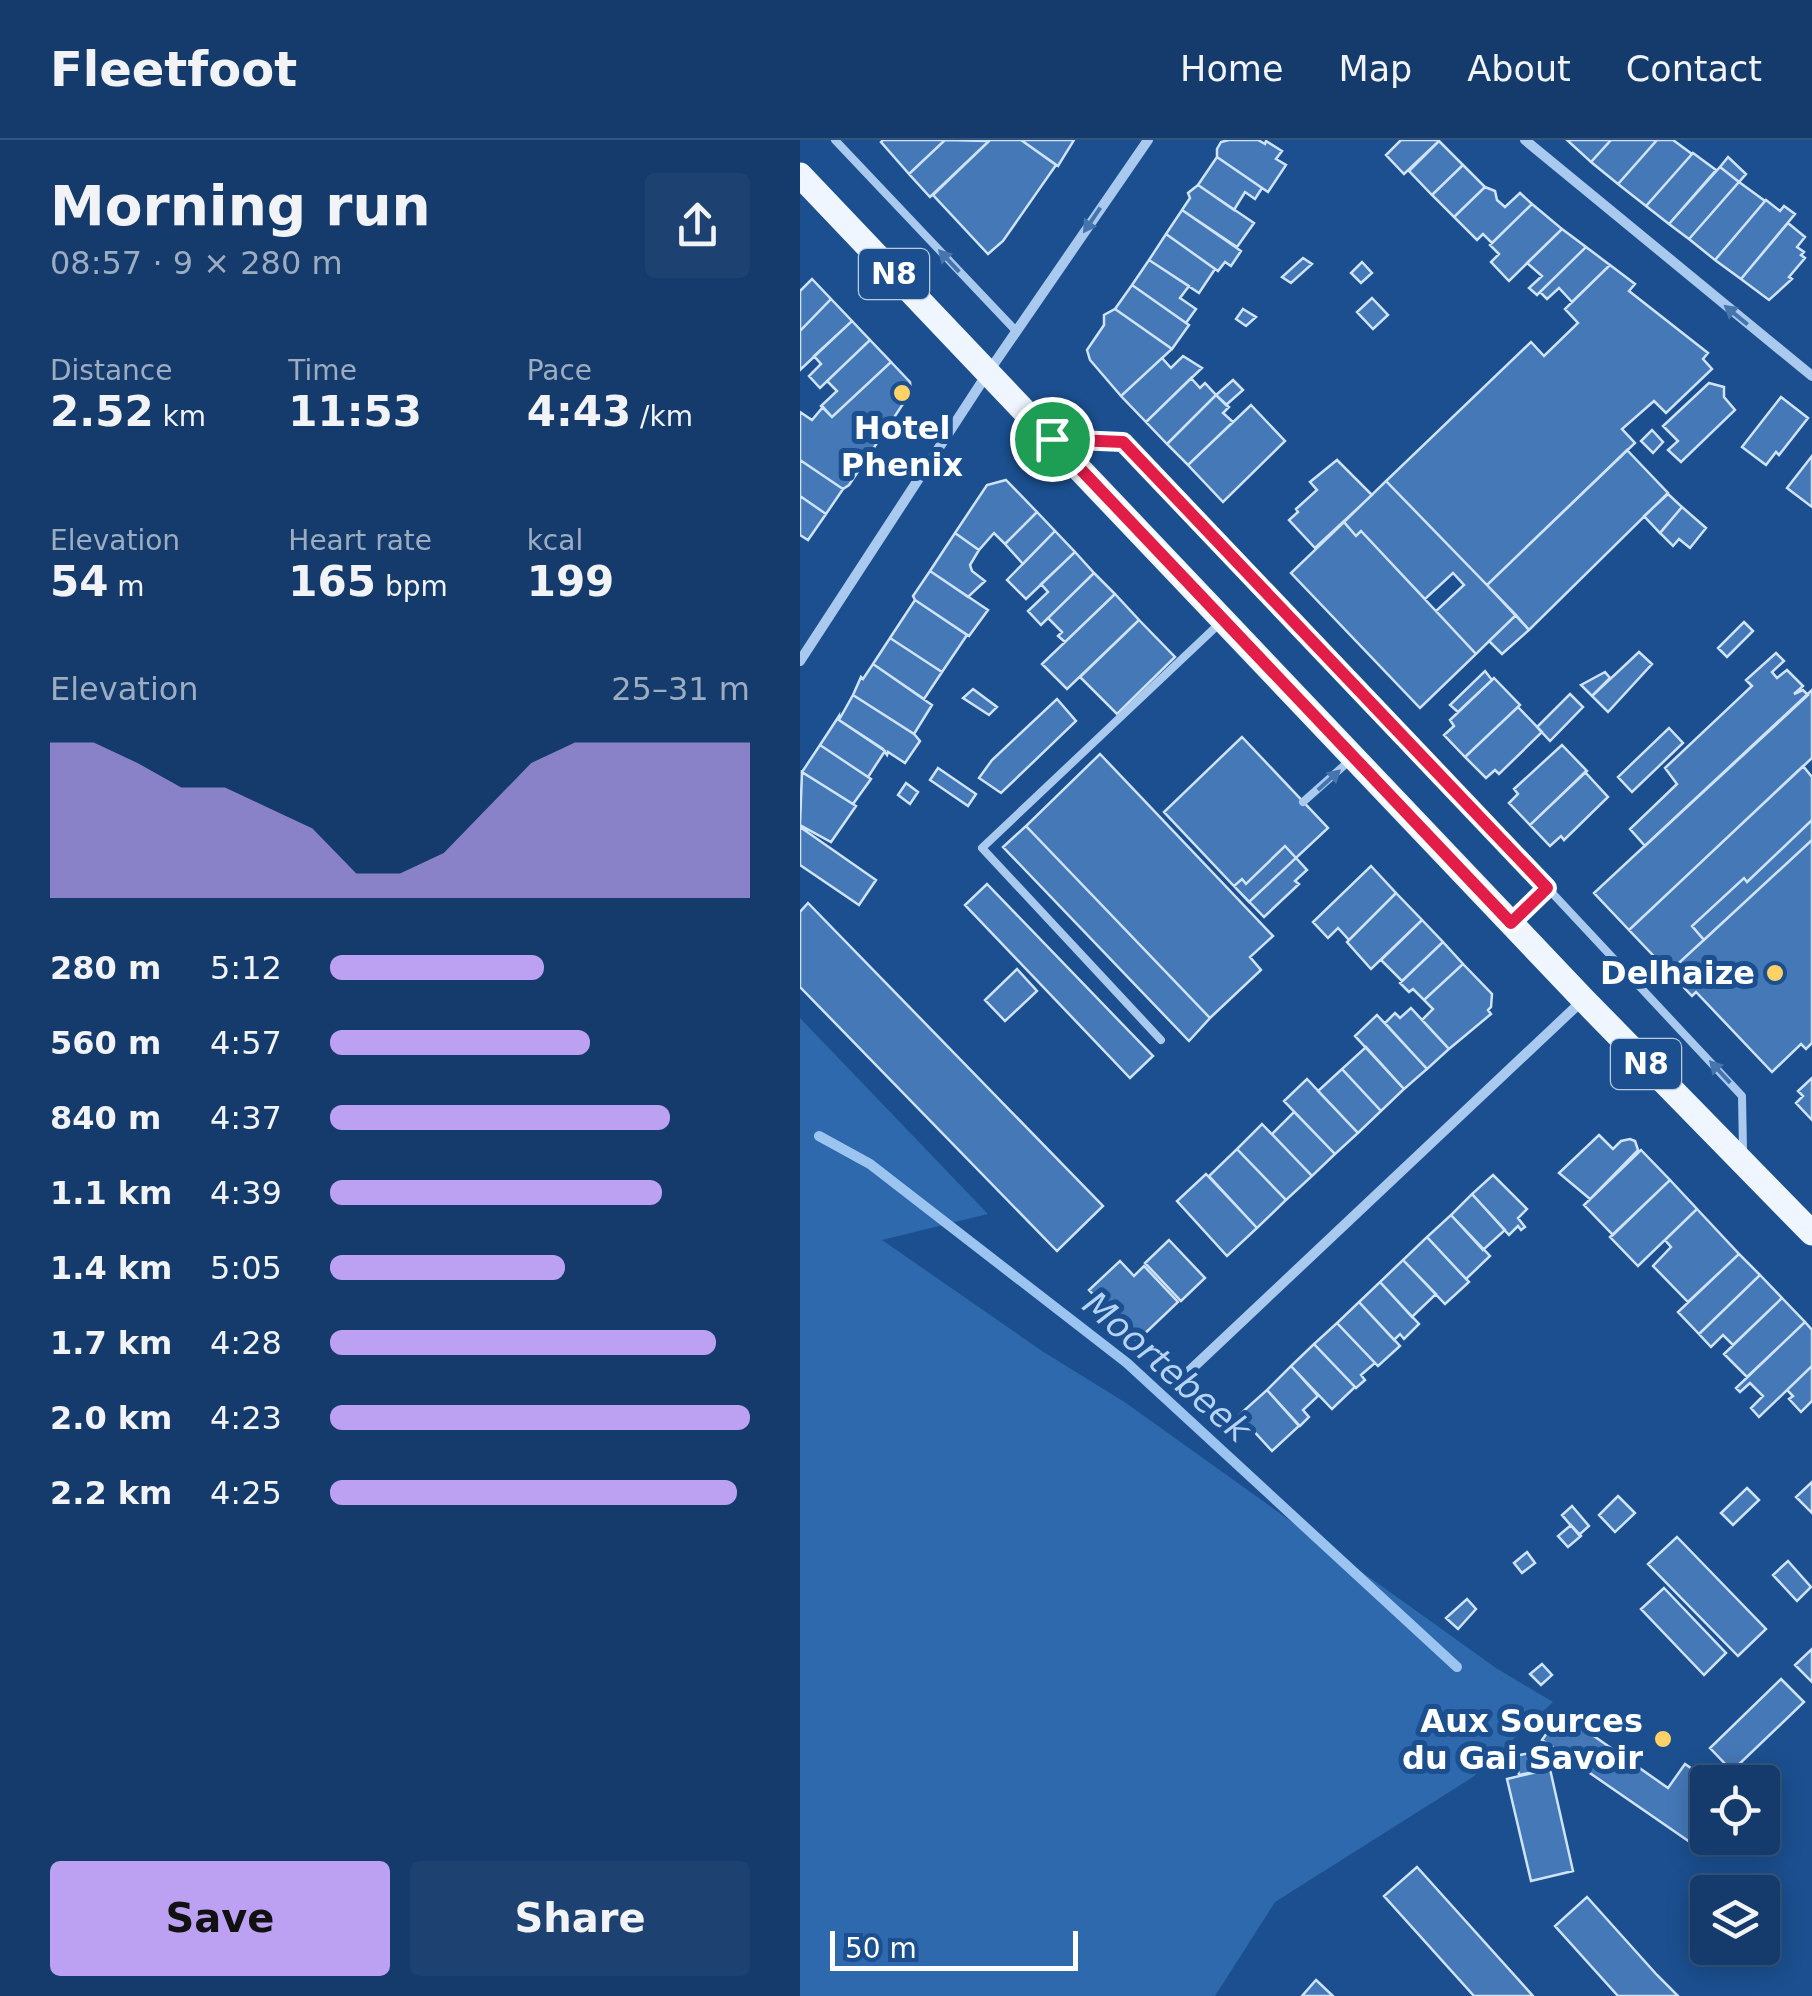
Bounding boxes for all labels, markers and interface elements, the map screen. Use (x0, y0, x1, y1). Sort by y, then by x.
text: Fleetfoot (50, 41, 297, 97)
text: Home (1180, 49, 1283, 89)
text: Map (1338, 49, 1412, 89)
text: About (1467, 49, 1571, 89)
text: Contact (1626, 49, 1762, 89)
button: share (645, 173, 750, 278)
text: Morning run (50, 174, 431, 238)
one-way arrow (1083, 207, 1102, 234)
text: 08:57 · 9 × 280 m (50, 244, 343, 282)
road number: N8 (859, 249, 929, 299)
one-way arrow (938, 249, 961, 273)
one-way arrow (1723, 305, 1749, 326)
text: Distance (50, 354, 172, 387)
text: Time (288, 354, 357, 387)
text: Pace (527, 354, 592, 387)
marker: Hotel Phenix (891, 382, 913, 404)
text: 2.52 (50, 387, 154, 436)
text: 11:53 (288, 387, 422, 436)
text: 4:43 (527, 387, 631, 436)
pin (1010, 397, 1095, 482)
text: km (154, 400, 206, 433)
text: /km (631, 400, 693, 433)
place label: Hotel Phenix (841, 409, 964, 484)
icon: arrive (1025, 412, 1080, 467)
text: Elevation (50, 524, 180, 557)
text: Heart rate (288, 524, 432, 557)
text: kcal (527, 524, 583, 557)
text: 54 (50, 557, 108, 606)
text: 165 (288, 557, 376, 606)
text: 199 (527, 557, 614, 606)
text: m (108, 570, 145, 603)
text: bpm (376, 570, 448, 603)
text: Elevation (50, 670, 199, 708)
text: 25–31 m (611, 670, 750, 708)
one-way arrow (1317, 769, 1341, 792)
text: 280 m (50, 949, 161, 987)
text: 5:12 (210, 949, 282, 987)
place label: Delhaize (1600, 954, 1755, 992)
marker: Delhaize (1764, 962, 1786, 984)
text: 560 m (50, 1024, 161, 1062)
text: 4:57 (210, 1024, 282, 1062)
road number: N8 (1611, 1039, 1681, 1089)
one-way arrow (1709, 1060, 1732, 1084)
text: 840 m (50, 1099, 161, 1137)
text: 4:37 (210, 1099, 282, 1137)
text: 1.1 km (50, 1174, 172, 1212)
text: 4:39 (210, 1174, 282, 1212)
text: 1.4 km (50, 1249, 172, 1287)
text: 5:05 (210, 1249, 282, 1287)
water label: Moortebeek (1075, 1284, 1260, 1452)
text: 1.7 km (50, 1324, 172, 1362)
text: 4:28 (210, 1324, 282, 1362)
text: 2.0 km (50, 1399, 172, 1437)
text: 4:23 (210, 1399, 282, 1437)
text: 2.2 km (50, 1474, 172, 1512)
text: 4:25 (210, 1474, 282, 1512)
place label: Aux Sources du Gai Savoir (1402, 1702, 1643, 1777)
marker: Aux Sources du Gai Savoir (1652, 1728, 1674, 1750)
map controls (1690, 1765, 1780, 1965)
button: locate (1690, 1765, 1780, 1855)
button: Save (50, 1861, 390, 1976)
button: Share (410, 1861, 750, 1976)
button: layers (1690, 1875, 1780, 1965)
scale bar (830, 1926, 1078, 1970)
text: 50 m (845, 1932, 917, 1965)

